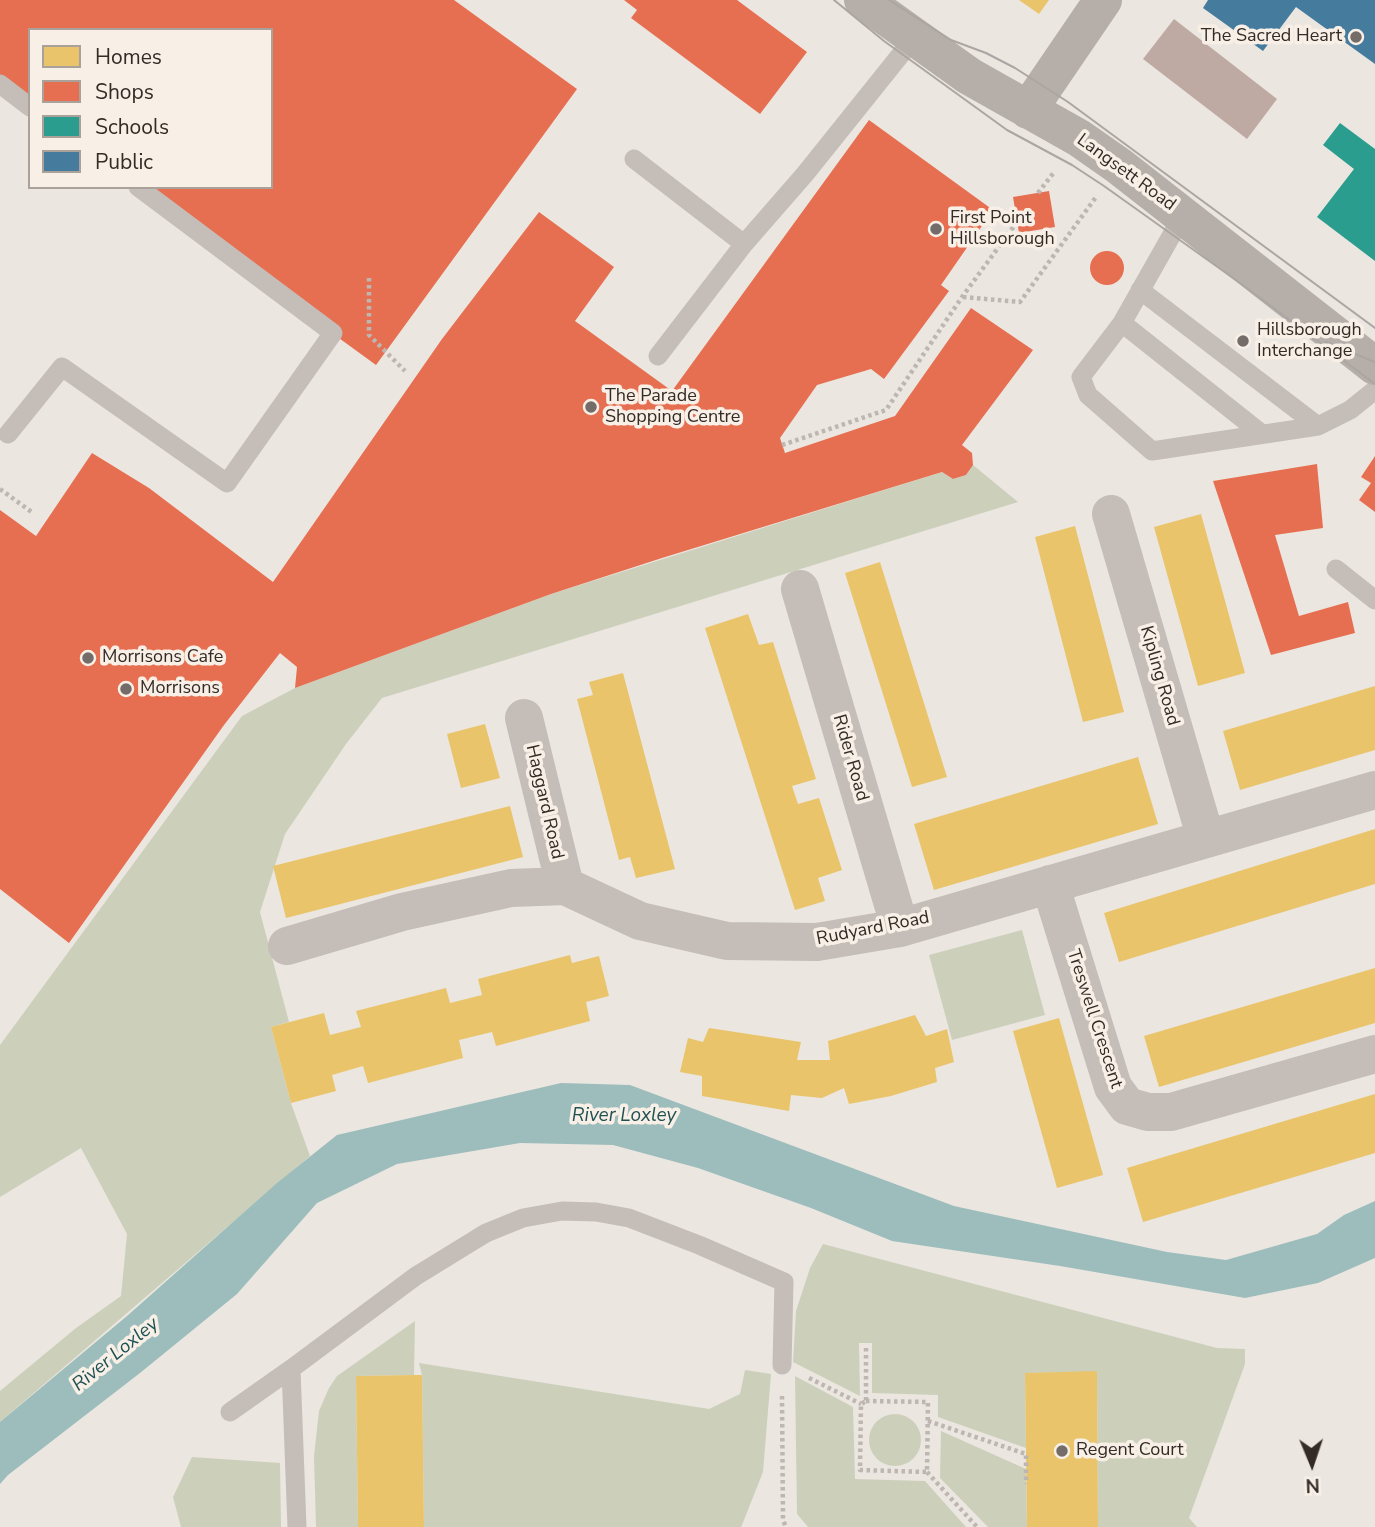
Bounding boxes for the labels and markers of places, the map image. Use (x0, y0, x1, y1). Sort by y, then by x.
place label: The Sacred Heart (1201, 26, 1342, 48)
marker: The Sacred Heart (1348, 29, 1364, 45)
place label: First Point Hillsborough (950, 208, 1055, 250)
marker: First Point Hillsborough (928, 221, 944, 237)
place label: Hillsborough Interchange (1257, 320, 1362, 362)
marker: Hillsborough Interchange (1235, 333, 1251, 349)
place label: The Parade Shopping Centre (605, 386, 740, 428)
marker: The Parade Shopping Centre (583, 399, 599, 415)
place label: Morrisons Cafe (102, 647, 223, 669)
marker: Morrisons Cafe (80, 650, 96, 666)
place label: Morrisons (140, 678, 220, 700)
marker: Morrisons (118, 681, 134, 697)
place label: Regent Court (1076, 1440, 1183, 1462)
marker: Regent Court (1054, 1443, 1070, 1459)

